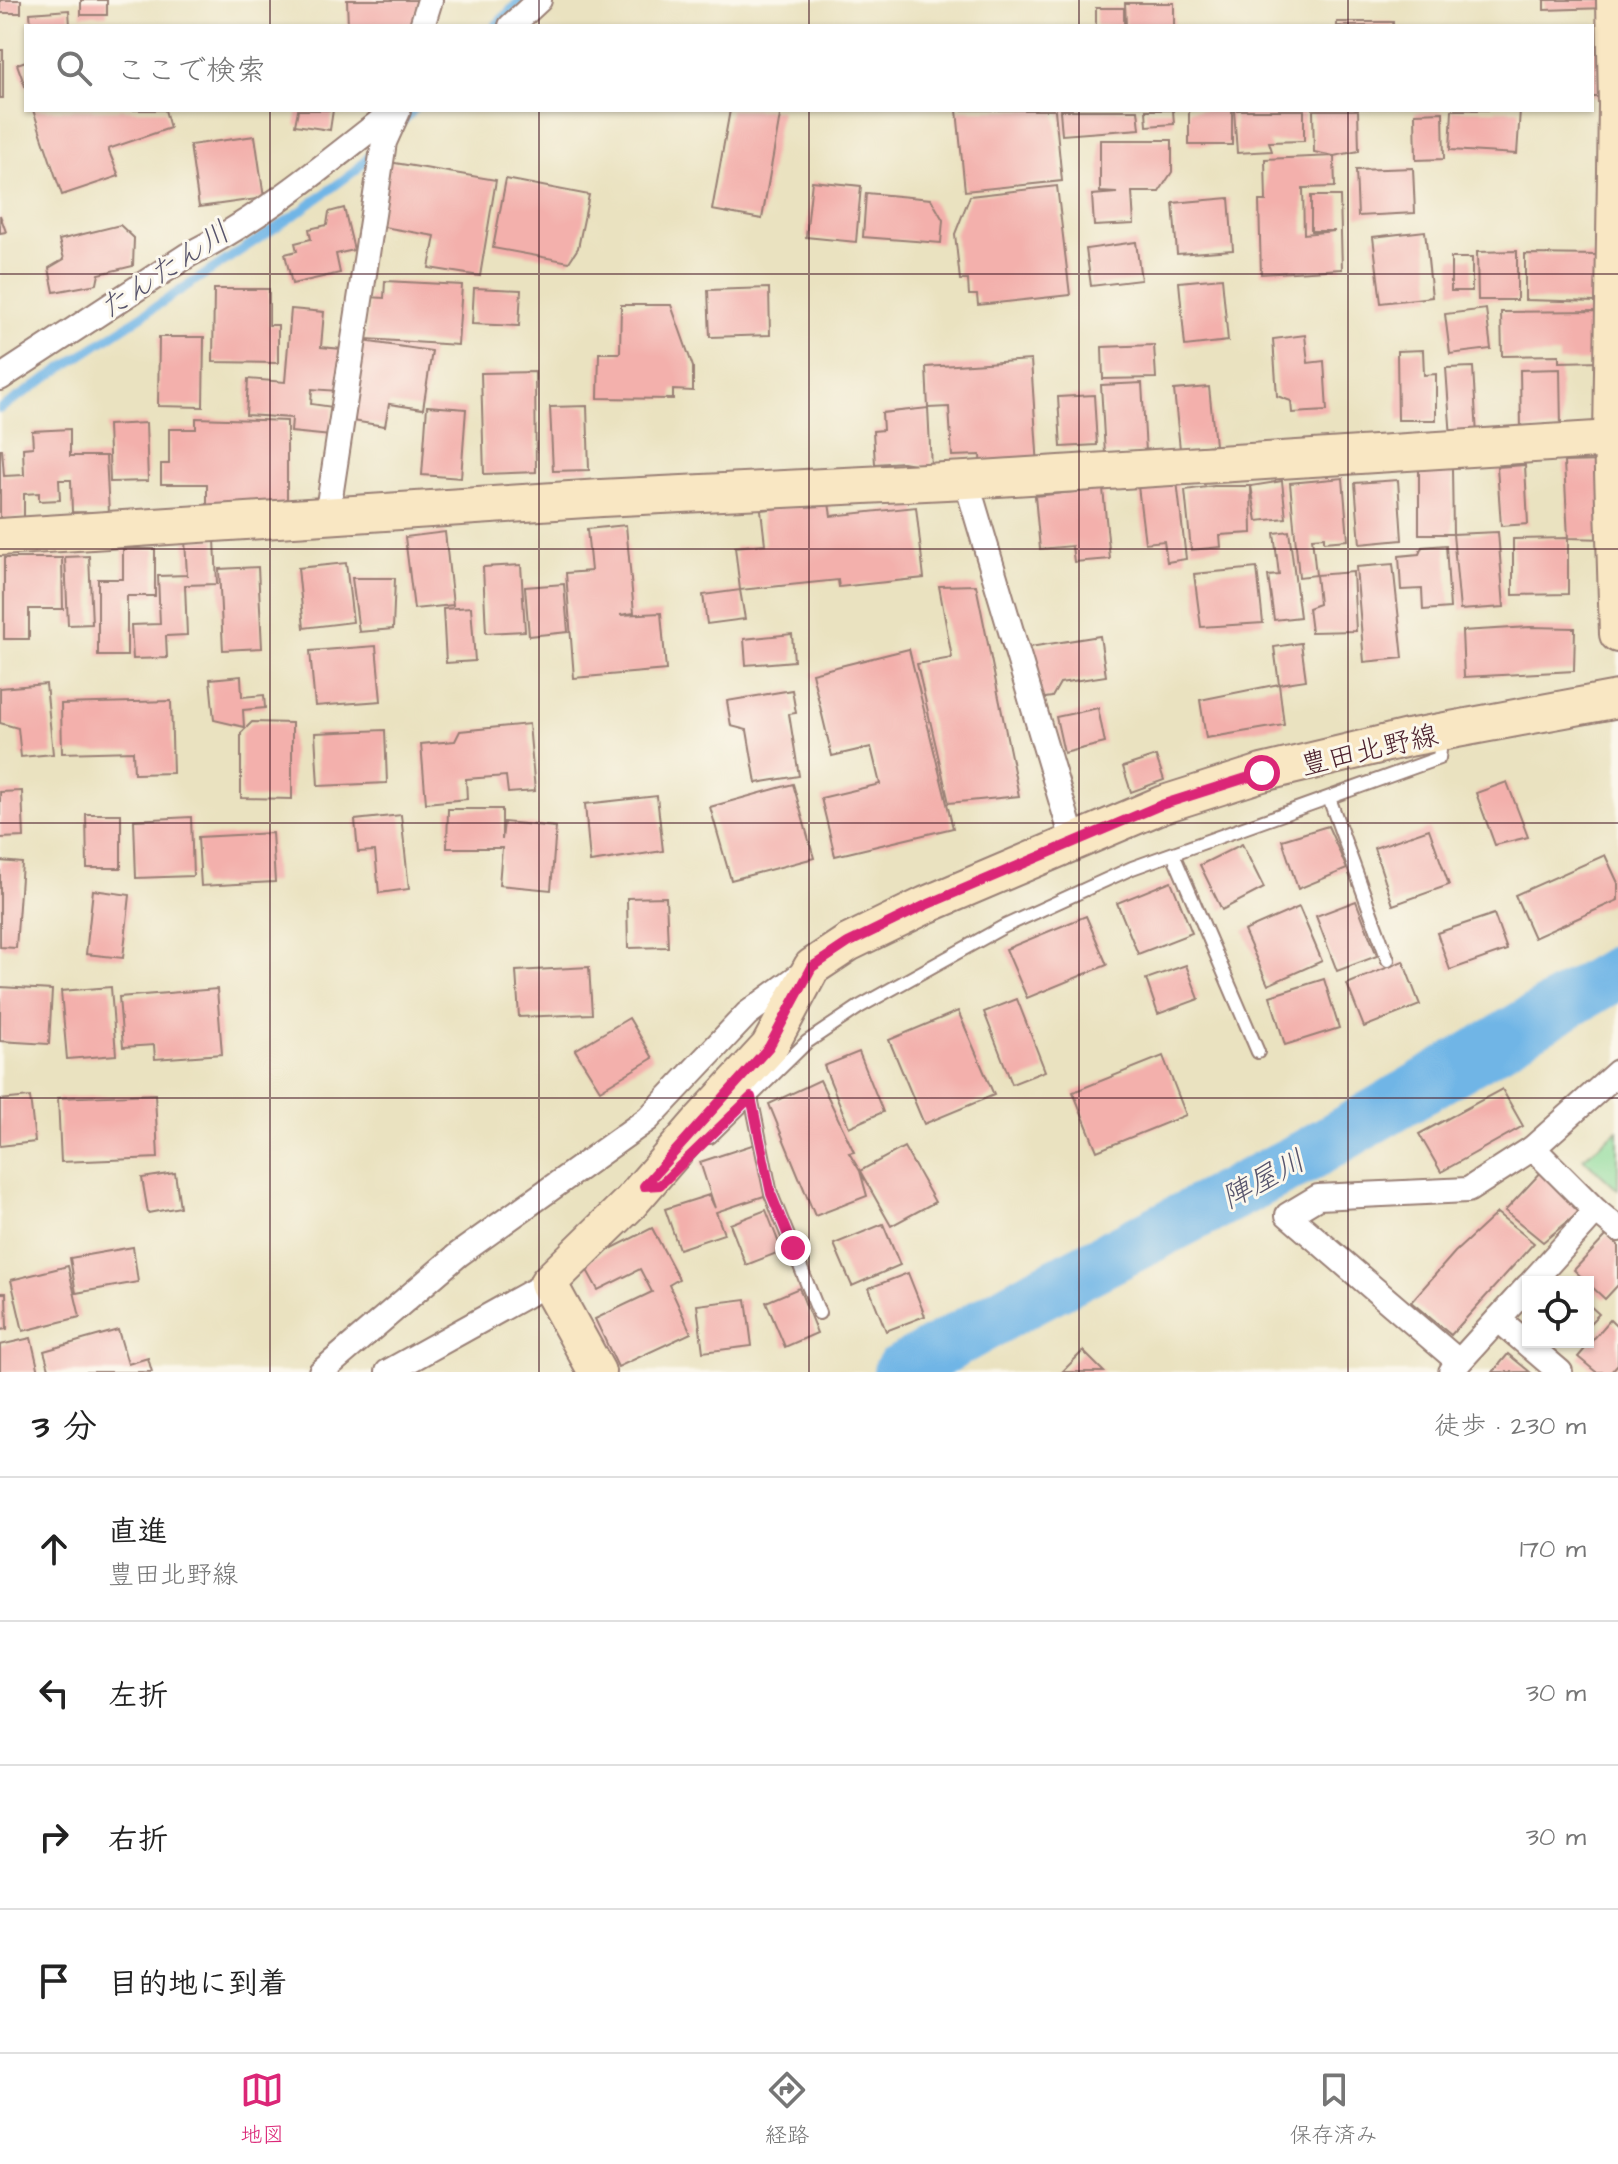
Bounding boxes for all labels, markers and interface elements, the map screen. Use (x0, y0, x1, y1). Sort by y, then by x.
search box (24, 24, 1594, 112)
icon: search (52, 46, 96, 90)
text: ここで検索 (116, 50, 266, 92)
water label: たんたん川 (91, 211, 238, 330)
street label: 豊田北野線 (1297, 716, 1442, 785)
route start (1244, 755, 1280, 791)
water label: 陣屋川 (1214, 1140, 1313, 1220)
route end (775, 1230, 811, 1266)
map controls (1522, 1276, 1594, 1348)
button: locate (1522, 1276, 1594, 1348)
text: 3 分 (32, 1403, 97, 1451)
text: 徒歩 · 230 m (1434, 1408, 1586, 1444)
text: 直進 (108, 1511, 168, 1553)
icon: ahead (32, 1527, 76, 1571)
text: 170 m (1520, 1531, 1586, 1567)
text: 豊田北野線 (108, 1557, 238, 1593)
icon: left (32, 1671, 76, 1715)
text: 左折 (108, 1675, 168, 1717)
text: 30 m (1526, 1675, 1586, 1711)
icon: right (32, 1815, 76, 1859)
text: 右折 (108, 1819, 168, 1861)
text: 30 m (1526, 1819, 1586, 1855)
icon: arrive (32, 1959, 76, 2003)
text: 目的地に到着 (108, 1963, 288, 2005)
tab: 地図 (240, 2068, 284, 2151)
tab: 経路 (765, 2068, 809, 2151)
tab: 保存済み (1290, 2068, 1378, 2151)

